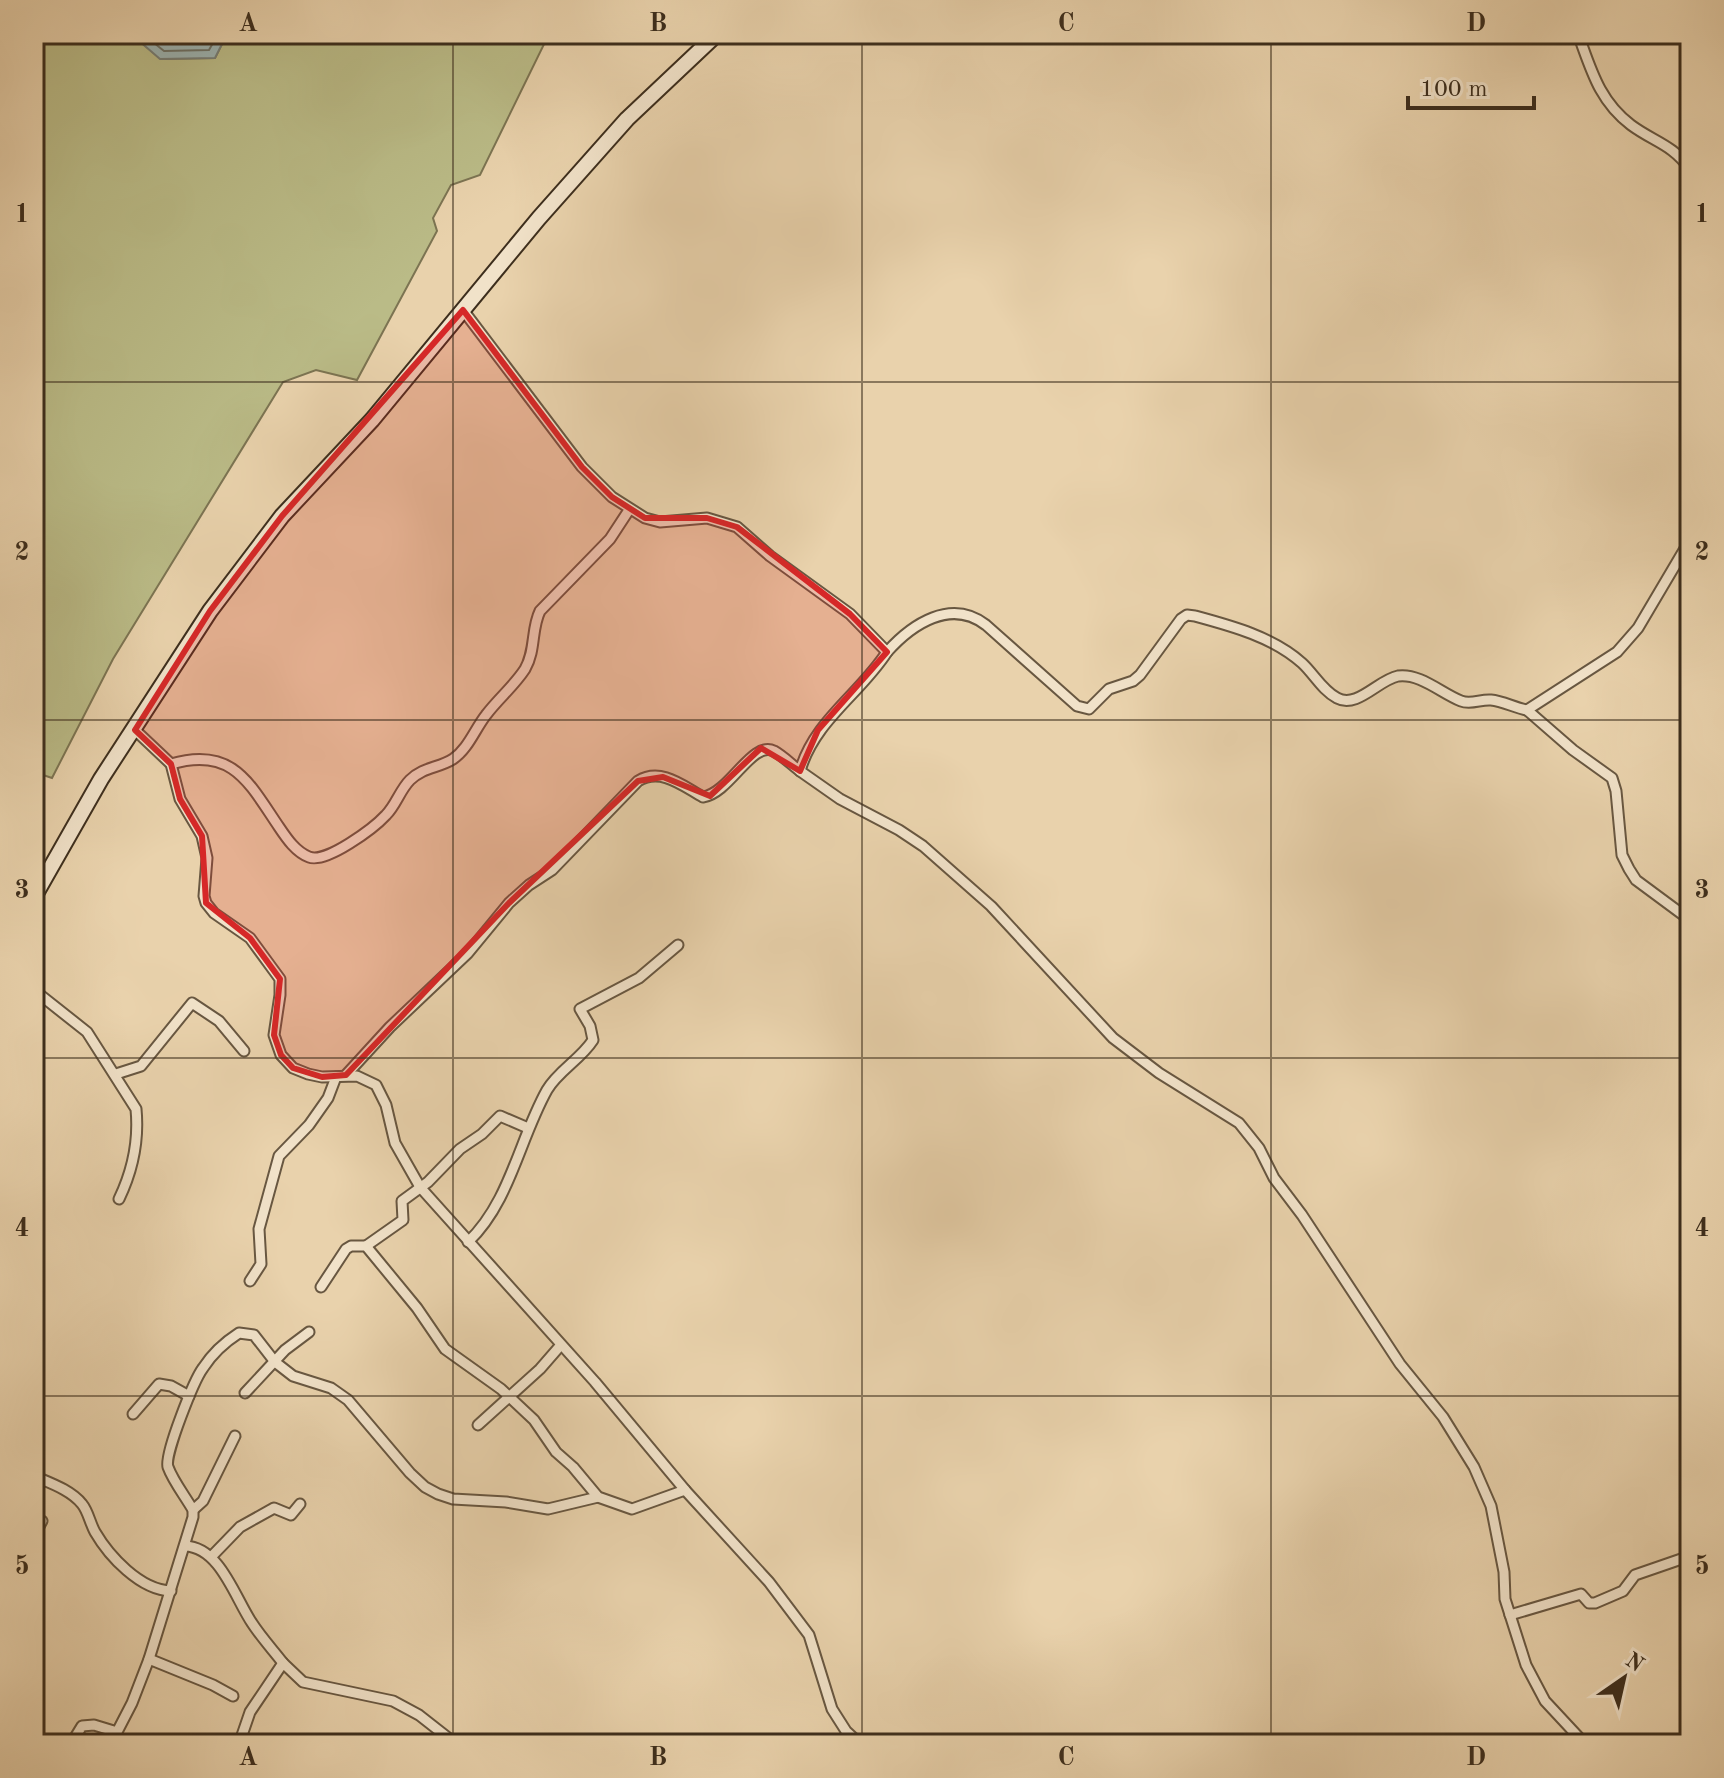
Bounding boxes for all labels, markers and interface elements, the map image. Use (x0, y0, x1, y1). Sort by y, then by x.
text: A (238, 11, 258, 37)
text: B (649, 11, 667, 37)
text: C (1057, 11, 1075, 37)
text: D (1466, 11, 1486, 37)
scale bar (1408, 60, 1534, 110)
text: 100 m (1420, 78, 1488, 102)
text: 1 (14, 202, 30, 228)
text: 1 (1694, 202, 1710, 228)
text: 2 (14, 540, 30, 566)
text: 2 (1694, 540, 1710, 566)
text: 3 (14, 878, 30, 904)
text: 3 (1694, 878, 1710, 904)
text: 4 (14, 1216, 30, 1242)
text: 4 (1694, 1216, 1710, 1242)
text: 5 (14, 1554, 30, 1580)
text: 5 (1694, 1554, 1710, 1580)
north arrow (1584, 1638, 1664, 1718)
text: N (1621, 1649, 1647, 1677)
text: A (238, 1745, 258, 1771)
text: B (649, 1745, 667, 1771)
text: C (1057, 1745, 1075, 1771)
text: D (1466, 1745, 1486, 1771)

